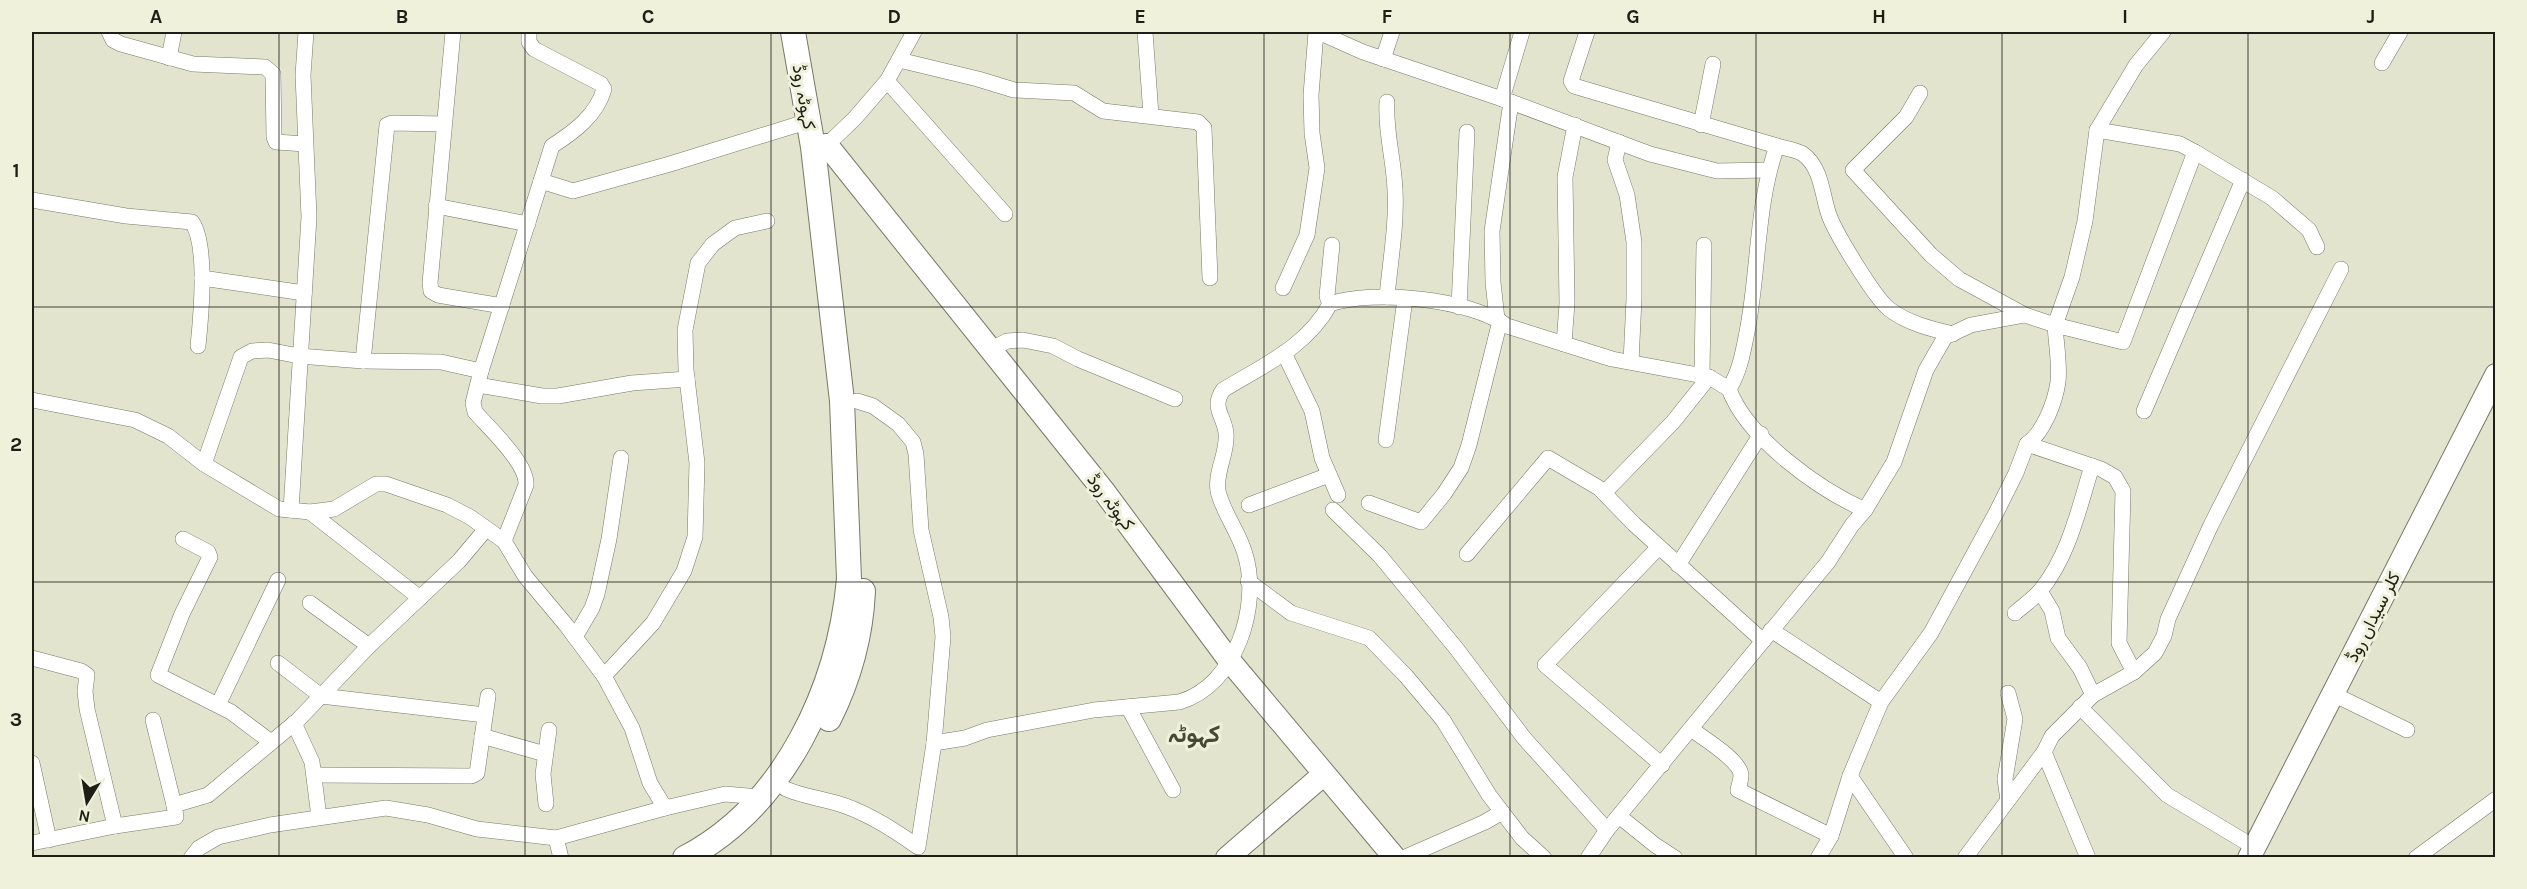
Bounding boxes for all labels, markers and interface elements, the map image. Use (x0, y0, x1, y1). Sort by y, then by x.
text: A (150, 5, 163, 28)
text: B (396, 5, 408, 28)
text: C (642, 5, 654, 28)
text: D (887, 5, 901, 28)
text: E (1134, 5, 1146, 28)
text: F (1382, 5, 1393, 28)
text: G (1626, 5, 1640, 28)
text: H (1872, 5, 1886, 28)
text: I (2122, 5, 2128, 28)
text: J (2367, 5, 2375, 28)
street label: کہوٹہ روڈ (787, 63, 821, 131)
text: 1 (12, 159, 20, 182)
text: 2 (10, 433, 22, 456)
street label: کہوٹہ روڈ (1083, 469, 1139, 535)
street label: کلر سیداں روڈ (2341, 568, 2405, 666)
text: 3 (10, 708, 22, 731)
district label: کہوٹہ (1168, 720, 1220, 749)
north arrow (57, 772, 117, 832)
text: N (77, 806, 92, 827)

